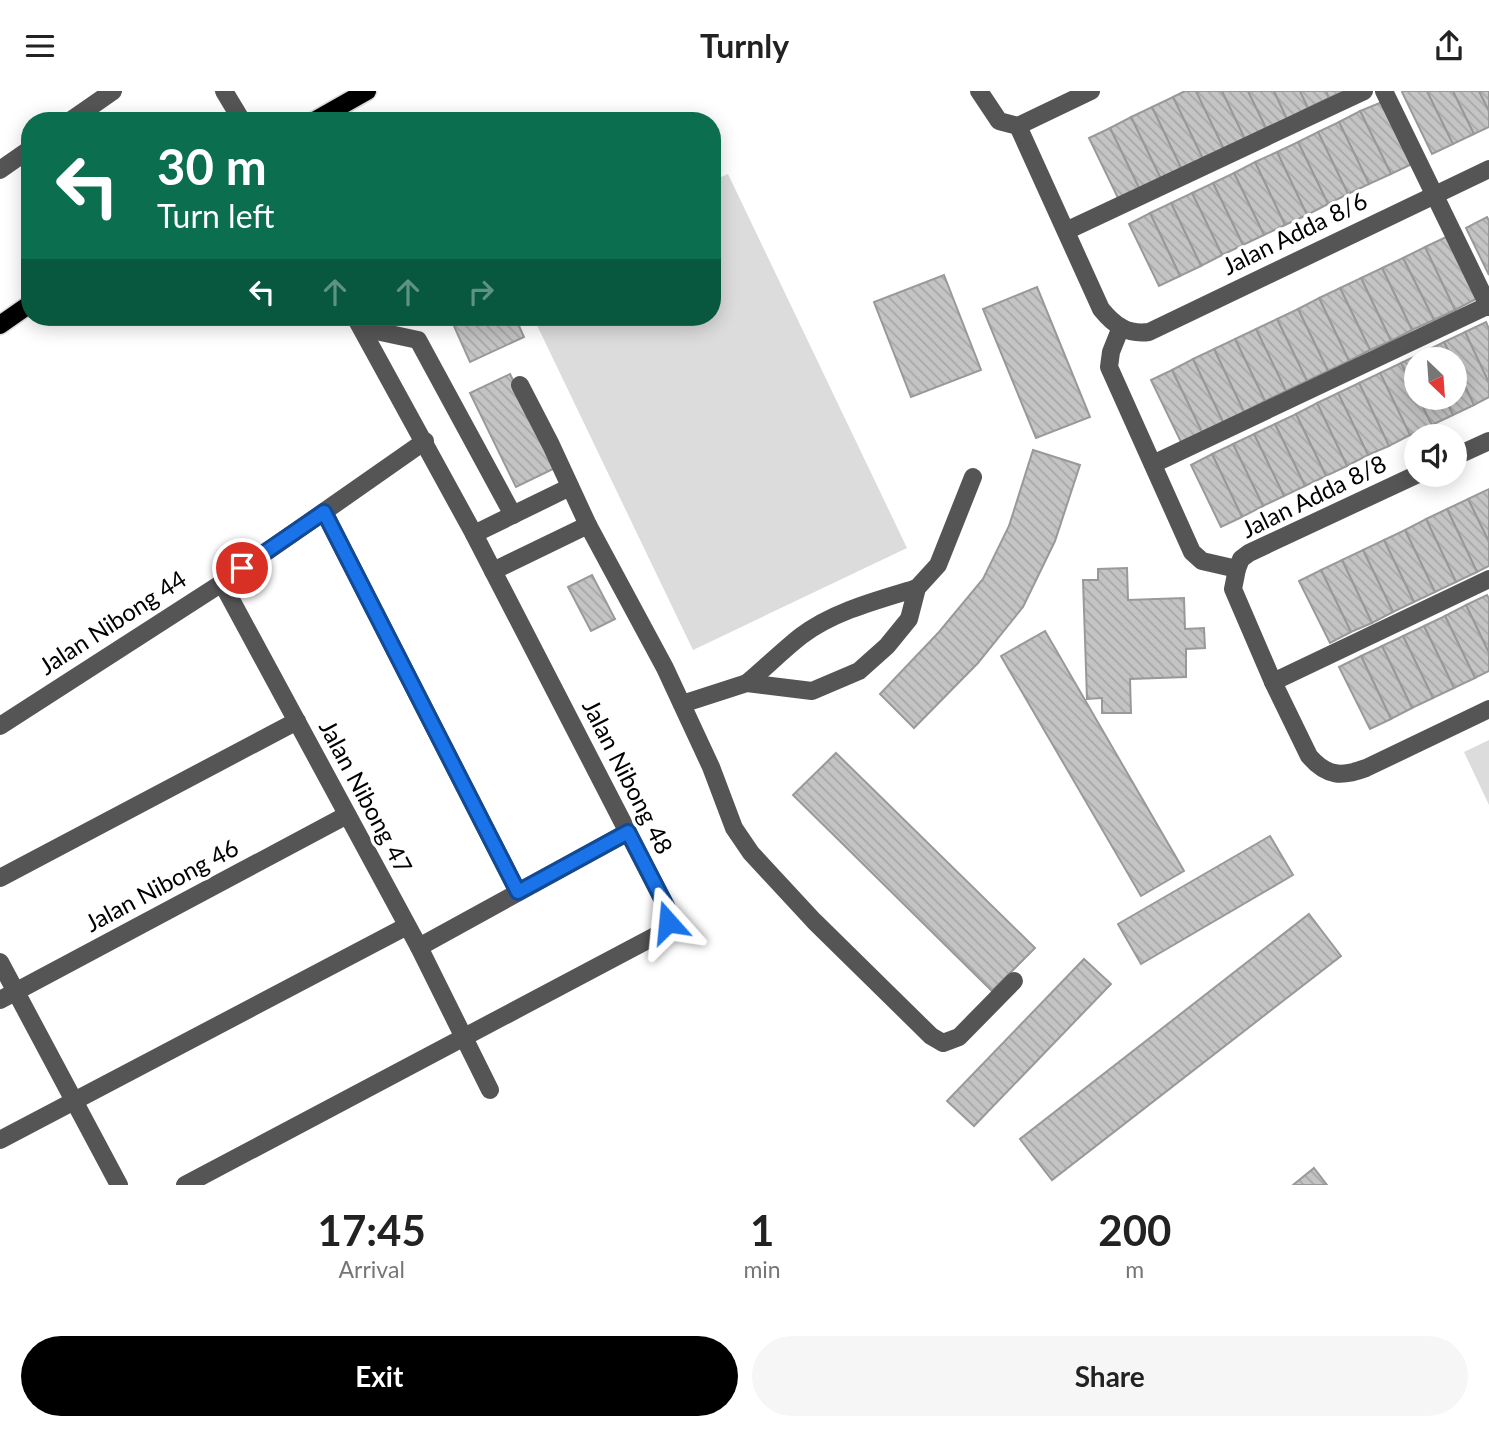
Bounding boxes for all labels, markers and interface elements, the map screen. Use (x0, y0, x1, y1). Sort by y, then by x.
text: Turnly (700, 26, 789, 65)
icon: menu (21, 27, 59, 65)
icon: share (1430, 27, 1468, 65)
text: 30 m (157, 137, 267, 195)
icon: left (42, 140, 133, 231)
street label: Jalan Adda 8/6 (1217, 185, 1371, 280)
text: Turn left (157, 196, 274, 235)
icon: left (243, 273, 281, 311)
icon: ahead (316, 273, 354, 311)
icon: ahead (389, 273, 427, 311)
icon: right (462, 273, 500, 311)
north arrow (1404, 347, 1466, 409)
map controls (1404, 347, 1467, 487)
button: sound (1404, 424, 1467, 487)
street label: Jalan Adda 8/8 (1236, 448, 1390, 543)
pin (212, 538, 272, 598)
icon: arrive (223, 549, 261, 587)
street label: Jalan Nibong 44 (33, 563, 191, 680)
street label: Jalan Nibong 48 (577, 694, 680, 858)
street label: Jalan Nibong 47 (314, 715, 419, 878)
street label: Jalan Nibong 46 (80, 832, 243, 937)
position arrow (631, 885, 705, 959)
text: 17:45 (318, 1205, 426, 1255)
text: 1 (750, 1205, 774, 1255)
text: 200 (1098, 1205, 1171, 1255)
text: Arrival (339, 1255, 405, 1283)
text: min (743, 1255, 781, 1283)
text: m (1125, 1255, 1144, 1283)
button: Exit (21, 1336, 738, 1416)
button: Share (752, 1336, 1468, 1416)

